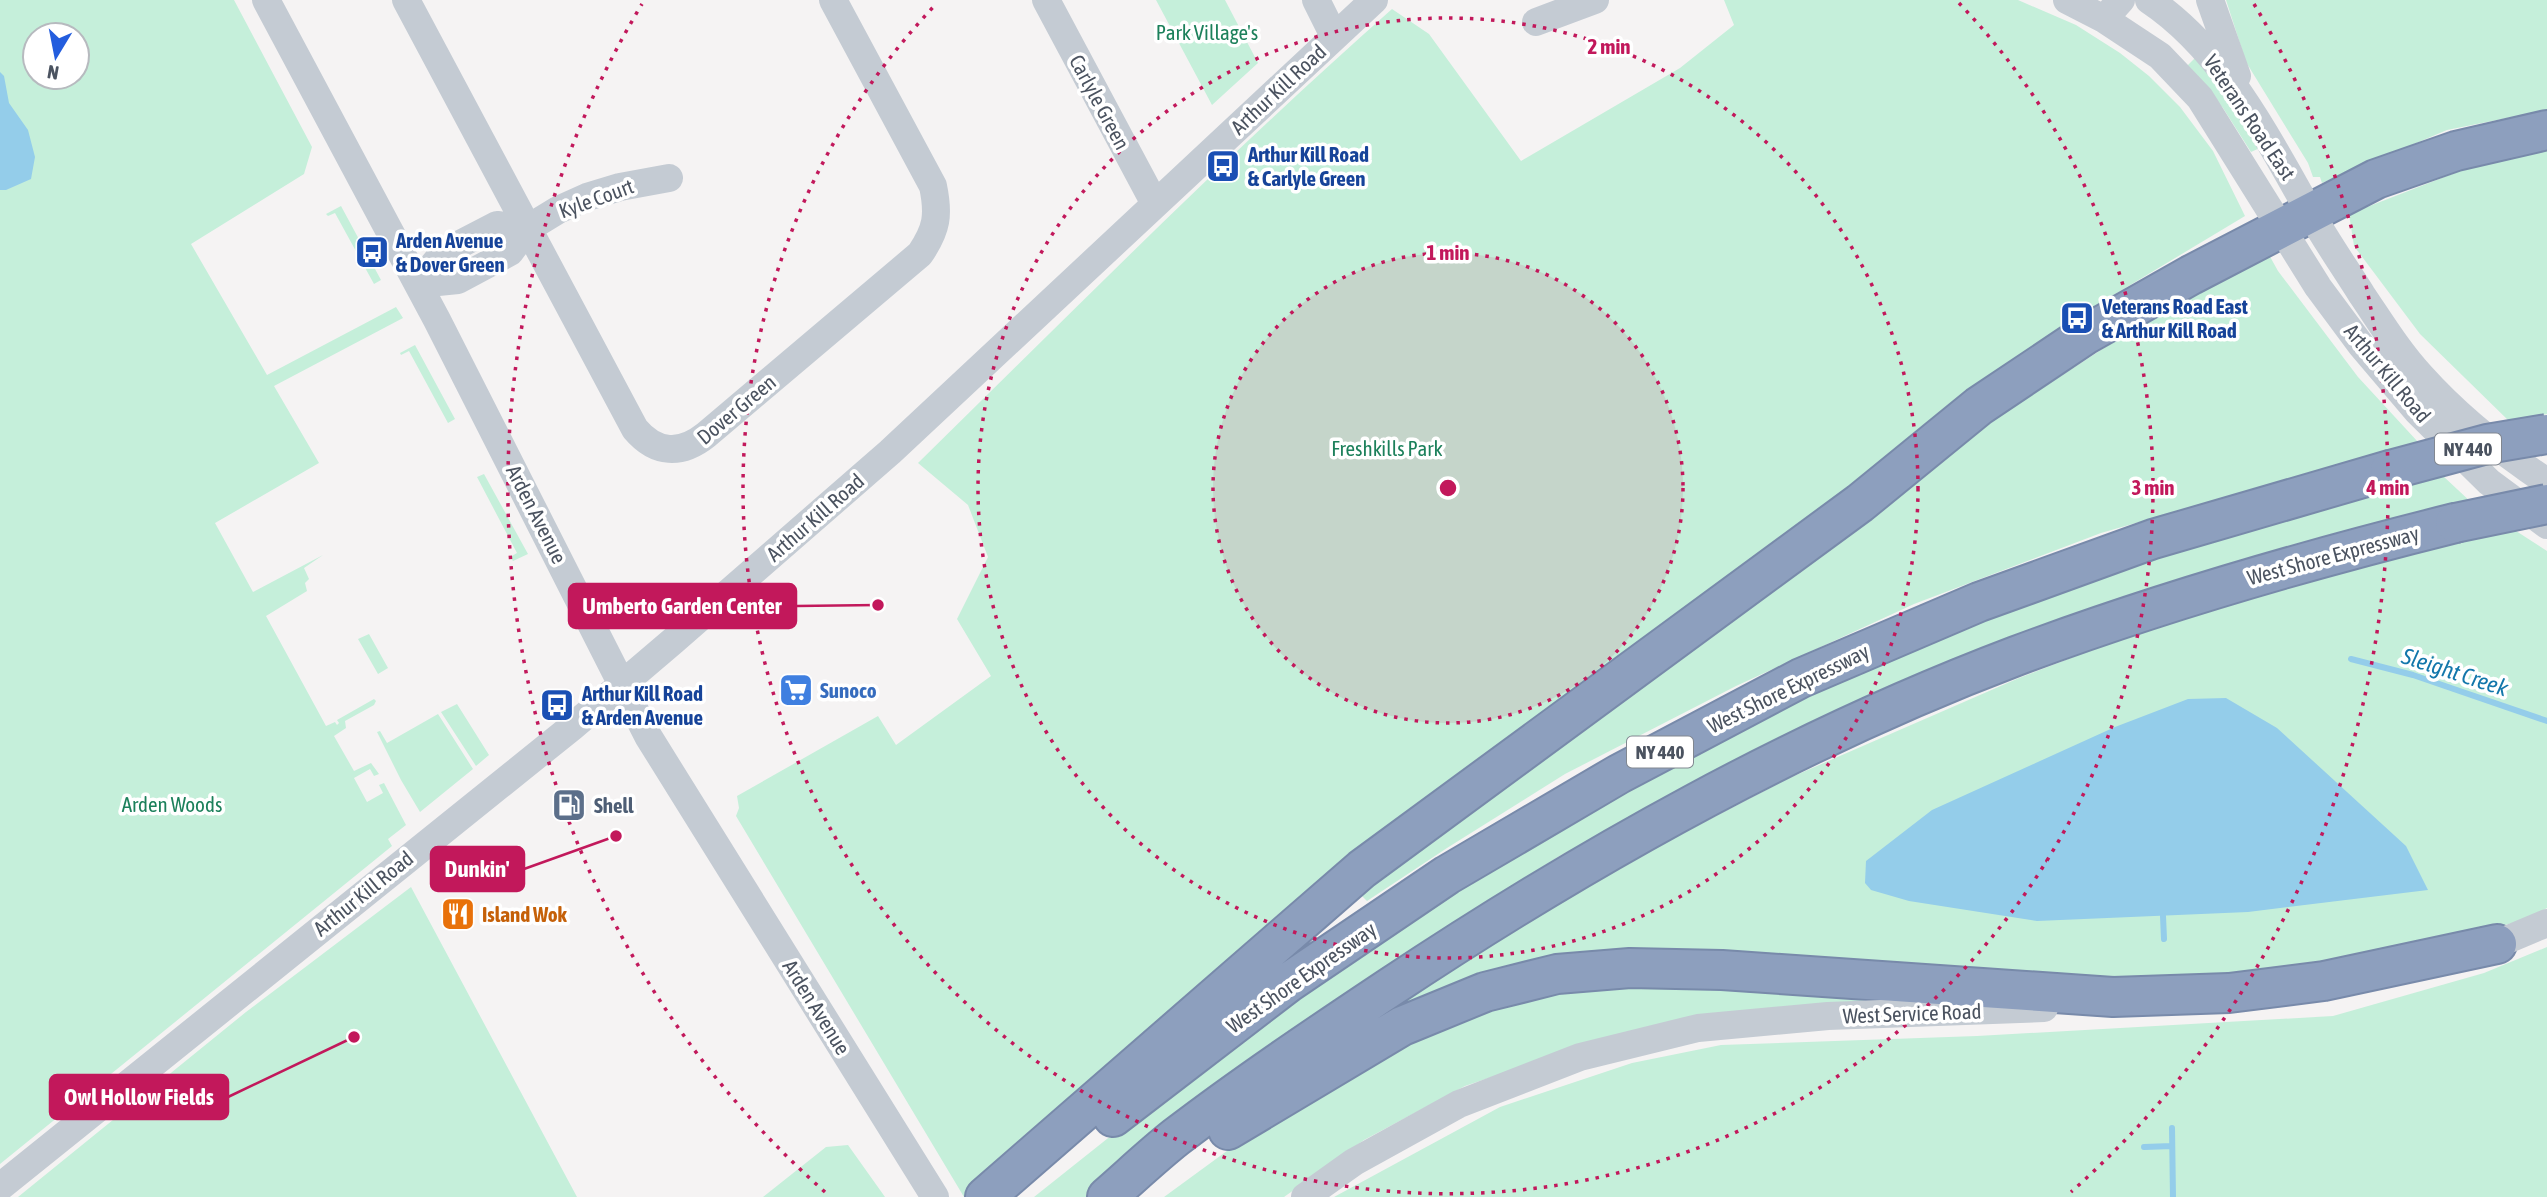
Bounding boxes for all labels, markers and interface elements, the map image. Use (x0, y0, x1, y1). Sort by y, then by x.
park label: Park Village's (1156, 20, 1258, 44)
north arrow (21, 21, 91, 91)
text: 2 min (1588, 34, 1630, 58)
street label: Arthur Kill Road (1226, 39, 1330, 139)
street label: Veterans Road East (2199, 50, 2301, 184)
street label: Carlyle Green (1065, 51, 1135, 153)
text: N (46, 61, 60, 85)
place label: Arthur Kill Road & Carlyle Green (1247, 142, 1369, 190)
bus stop icon: Arthur Kill Road & Carlyle Green (1204, 147, 1242, 185)
street label: Kyle Court (555, 173, 637, 223)
place label: Arden Avenue & Dover Green (395, 228, 505, 276)
bus stop icon: Arden Avenue & Dover Green (353, 233, 391, 271)
text: 1 min (1427, 240, 1469, 264)
place label: Veterans Road East & Arthur Kill Road (2101, 294, 2248, 342)
bus stop icon: Veterans Road East & Arthur Kill Road (2058, 299, 2096, 337)
street label: Arthur Kill Road (2340, 319, 2436, 427)
street label: Dover Green (692, 369, 780, 449)
road number: NY 440 (2435, 433, 2501, 464)
park label: Freshkills Park (1331, 436, 1443, 460)
street label: Arden Avenue (502, 461, 572, 567)
street label: Arthur Kill Road (761, 468, 869, 566)
text: 3 min (2132, 475, 2174, 499)
text: 4 min (2366, 475, 2409, 499)
centre of rings (1436, 476, 1460, 500)
street label: West Shore Expressway (2245, 520, 2422, 589)
callout: Umberto Garden Center (569, 584, 796, 628)
text: Umberto Garden Center (582, 593, 783, 619)
street label: West Shore Expressway (1703, 638, 1873, 738)
water label: Sleight Creek (2398, 642, 2512, 702)
supermarket icon: Sunoco (777, 671, 815, 709)
place label: Sunoco (820, 678, 877, 702)
place label: Arthur Kill Road & Arden Avenue (581, 681, 703, 729)
bus stop icon: Arthur Kill Road & Arden Avenue (538, 686, 576, 724)
road number: NY 440 (1627, 736, 1693, 768)
fuel station icon: Shell (550, 786, 588, 824)
park label: Arden Woods (122, 792, 222, 816)
place label: Shell (594, 793, 634, 817)
street label: Arthur Kill Road (308, 846, 418, 940)
callout: Dunkin' (431, 847, 524, 891)
text: Dunkin' (445, 856, 510, 882)
restaurant icon: Island Wok (439, 895, 477, 933)
place label: Island Wok (482, 902, 568, 926)
street label: West Shore Expressway (1222, 916, 1381, 1037)
street label: Arden Avenue (778, 955, 856, 1059)
street label: West Service Road (1842, 999, 1982, 1027)
callout: Owl Hollow Fields (50, 1075, 228, 1119)
text: Owl Hollow Fields (64, 1084, 214, 1110)

